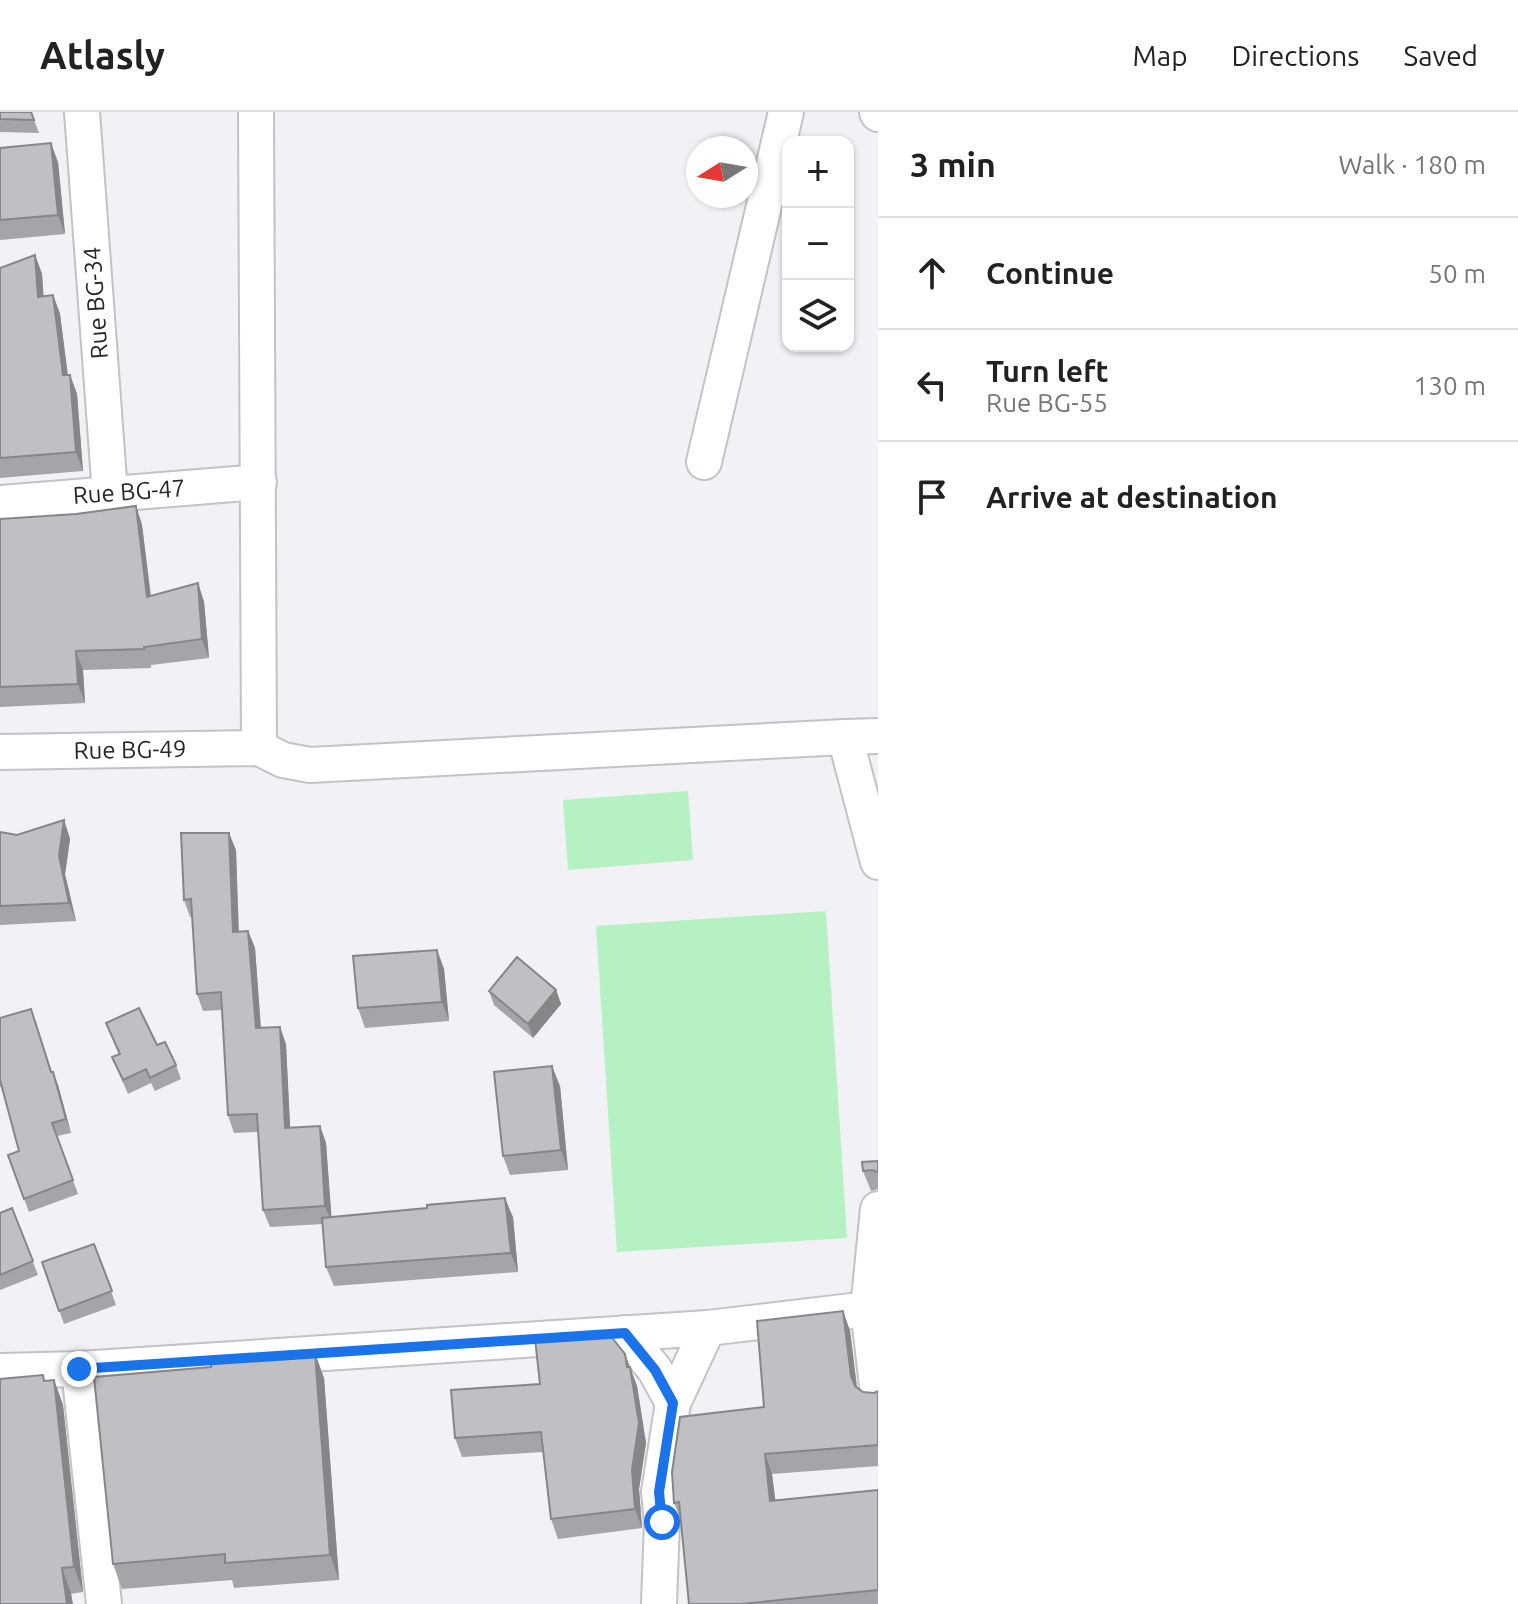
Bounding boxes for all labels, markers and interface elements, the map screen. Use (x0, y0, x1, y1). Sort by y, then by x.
text: Atlasly (40, 34, 165, 76)
text: Map (1132, 40, 1188, 71)
text: Directions (1232, 40, 1359, 71)
text: Saved (1403, 40, 1478, 71)
north arrow (686, 136, 758, 208)
map controls (782, 136, 854, 352)
button: + (782, 136, 854, 208)
text: 3 min (910, 145, 996, 183)
text: Walk · 180 m (1338, 150, 1486, 179)
button: − (782, 208, 854, 280)
street label: Rue BG-34 (78, 246, 113, 360)
icon: ahead (910, 251, 954, 295)
text: Continue (986, 256, 1114, 290)
text: 50 m (1428, 259, 1486, 288)
button: layers (782, 280, 854, 352)
text: Turn left (986, 354, 1108, 388)
icon: left (910, 363, 954, 407)
text: 130 m (1414, 371, 1486, 400)
text: Rue BG-55 (986, 388, 1108, 417)
street label: Rue BG-47 (72, 474, 186, 509)
icon: arrive (910, 475, 954, 519)
text: Arrive at destination (986, 480, 1278, 514)
street label: Rue BG-49 (73, 735, 187, 764)
route end (61, 1351, 97, 1387)
route start (644, 1504, 680, 1540)

